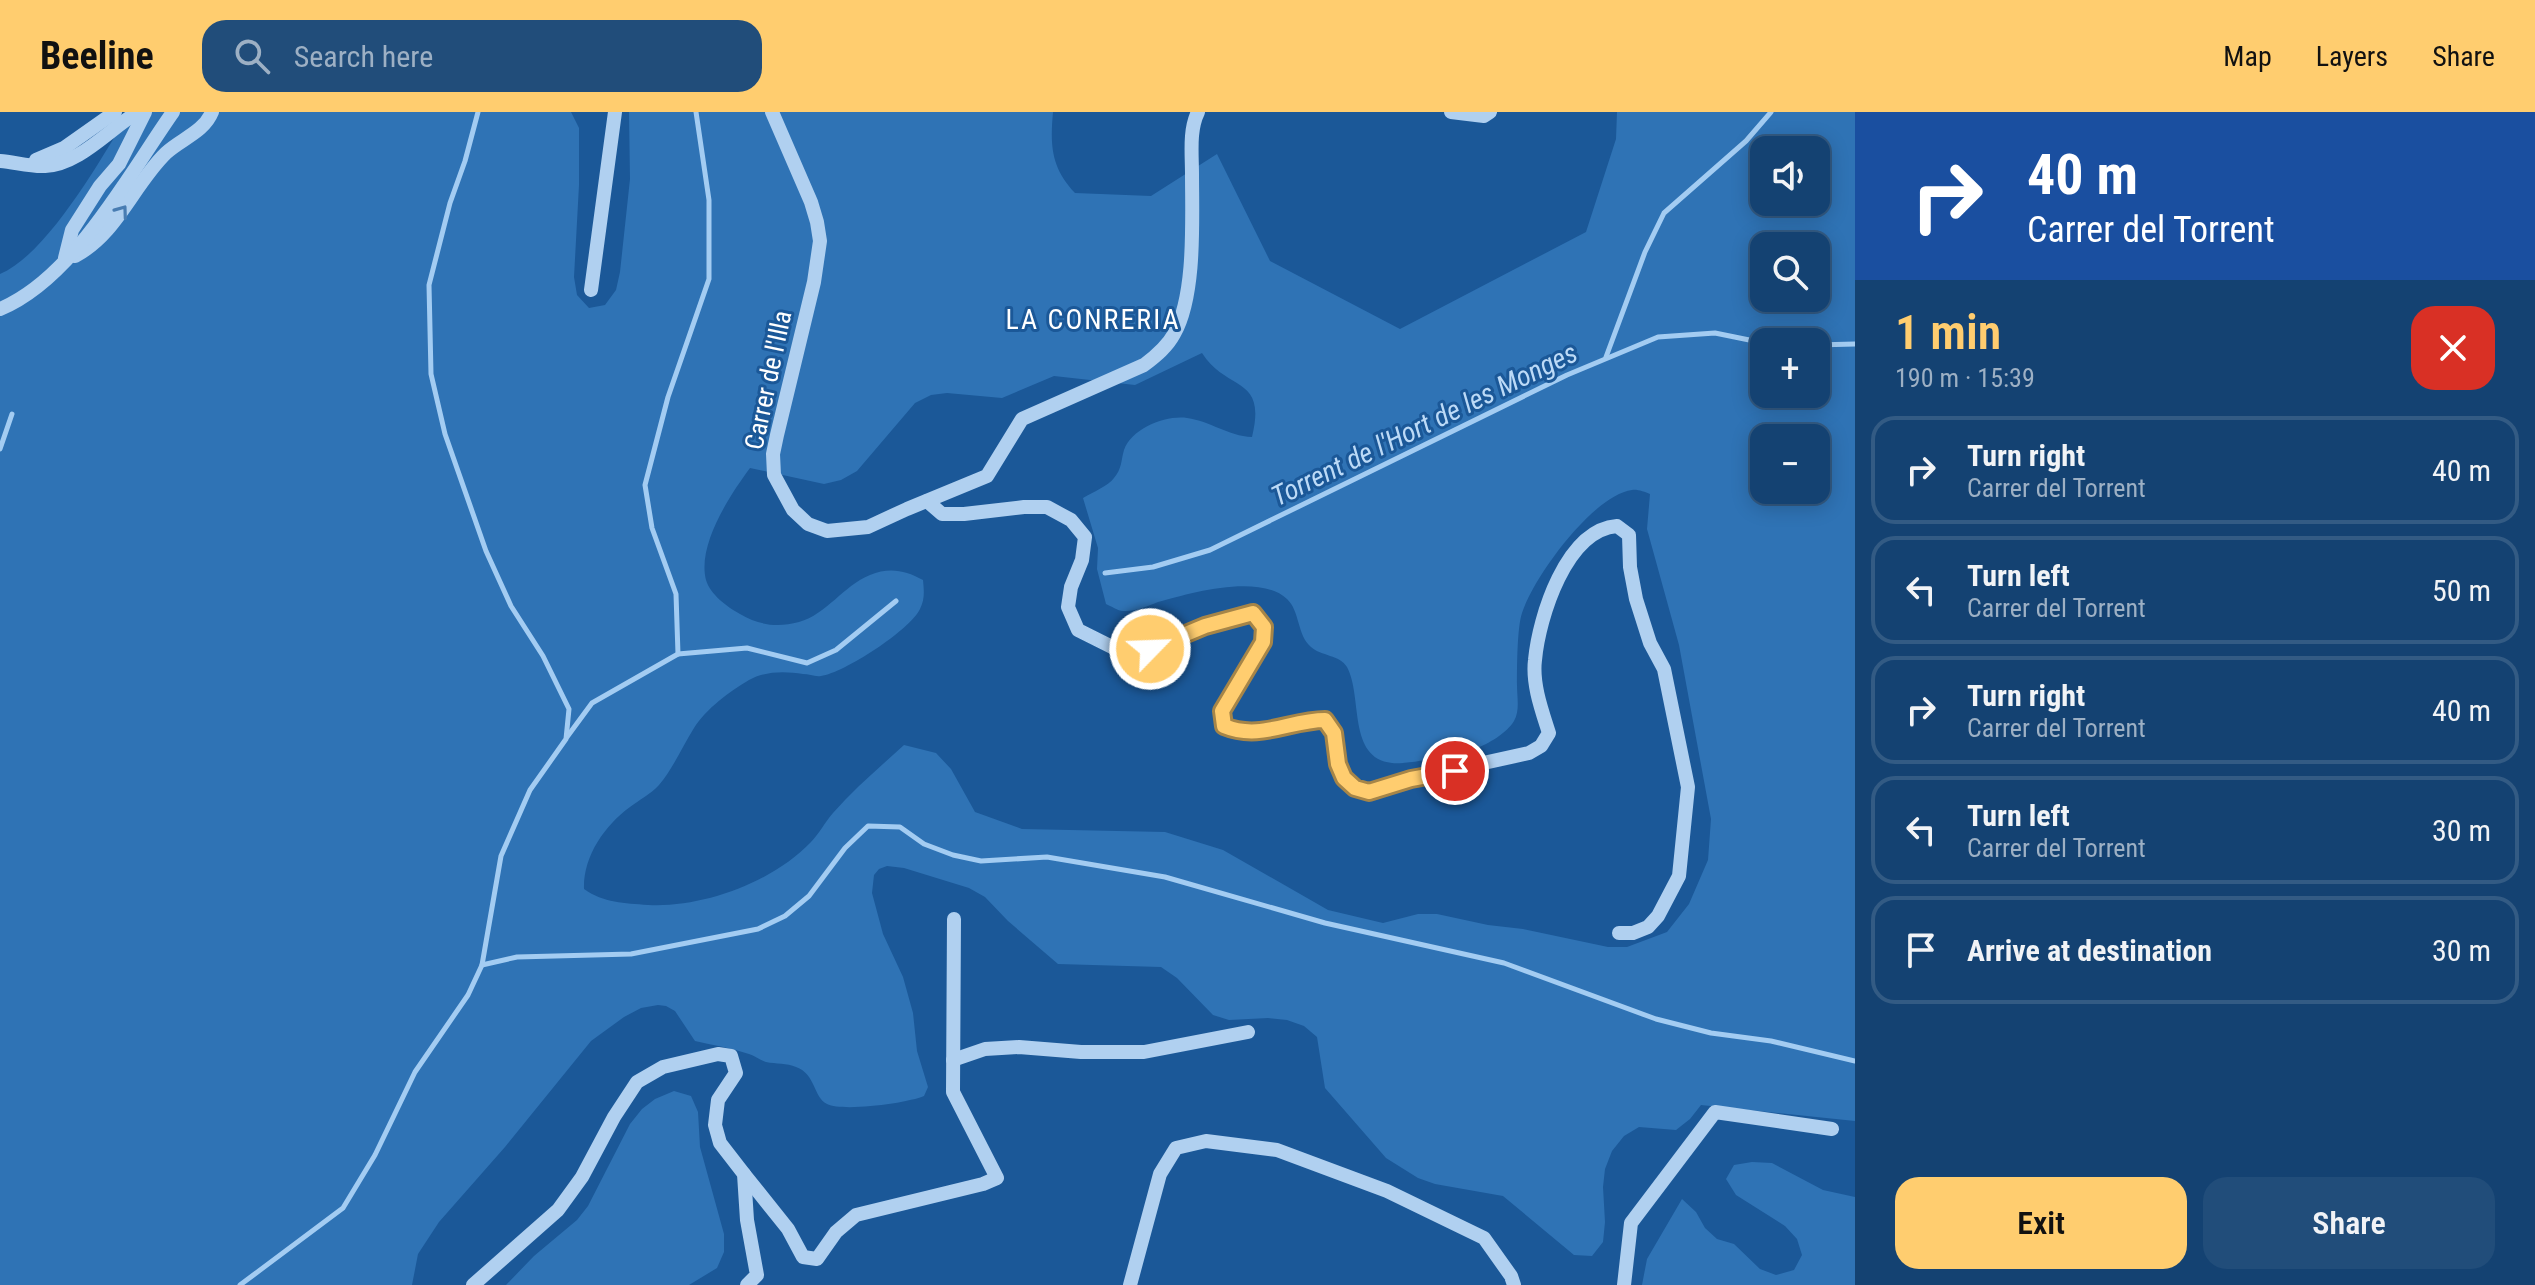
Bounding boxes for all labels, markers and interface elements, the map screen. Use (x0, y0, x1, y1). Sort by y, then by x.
search box (202, 20, 762, 92)
text: Beeline (40, 34, 154, 78)
icon: search (230, 34, 274, 78)
text: Search here (294, 39, 433, 74)
text: Map (2223, 40, 2272, 73)
text: Layers (2316, 40, 2388, 73)
text: Share (2432, 40, 2495, 73)
map controls (1750, 136, 1830, 504)
button: sound (1750, 136, 1830, 216)
text: 40 m (2027, 142, 2138, 208)
icon: right (1895, 144, 1999, 248)
one-way arrow (112, 205, 127, 220)
text: Carrer del Torrent (2027, 209, 2275, 251)
button: search (1750, 232, 1830, 312)
district label: LA CONRERIA (1005, 303, 1181, 336)
text: 1 min (1895, 304, 2001, 361)
button: close (2411, 306, 2495, 390)
street label: Carrer de l'Illa (739, 308, 797, 452)
button: + (1750, 328, 1830, 408)
water label: Torrent de l'Hort de les Monges (1266, 336, 1583, 513)
text: 190 m · 15:39 (1895, 363, 2035, 393)
button: − (1750, 424, 1830, 504)
text: Turn right (1967, 438, 2085, 473)
icon: right (1899, 448, 1943, 492)
text: 40 m (2432, 453, 2491, 488)
text: Carrer del Torrent (1967, 473, 2146, 503)
text: Turn left (1967, 558, 2070, 593)
icon: left (1899, 568, 1943, 612)
text: 50 m (2432, 573, 2491, 608)
text: Carrer del Torrent (1967, 593, 2146, 623)
position arrow (1108, 607, 1192, 691)
text: Turn right (1967, 678, 2085, 713)
icon: right (1899, 688, 1943, 732)
text: 40 m (2432, 693, 2491, 728)
text: Carrer del Torrent (1967, 713, 2146, 743)
pin (1421, 737, 1489, 805)
icon: arrive (1433, 749, 1477, 793)
text: Turn left (1967, 798, 2070, 833)
icon: left (1899, 808, 1943, 852)
text: 30 m (2432, 813, 2491, 848)
text: Carrer del Torrent (1967, 833, 2146, 863)
icon: arrive (1899, 928, 1943, 972)
text: Arrive at destination (1967, 933, 2212, 968)
text: 30 m (2432, 933, 2491, 968)
button: Exit (1895, 1177, 2187, 1269)
button: Share (2203, 1177, 2495, 1269)

